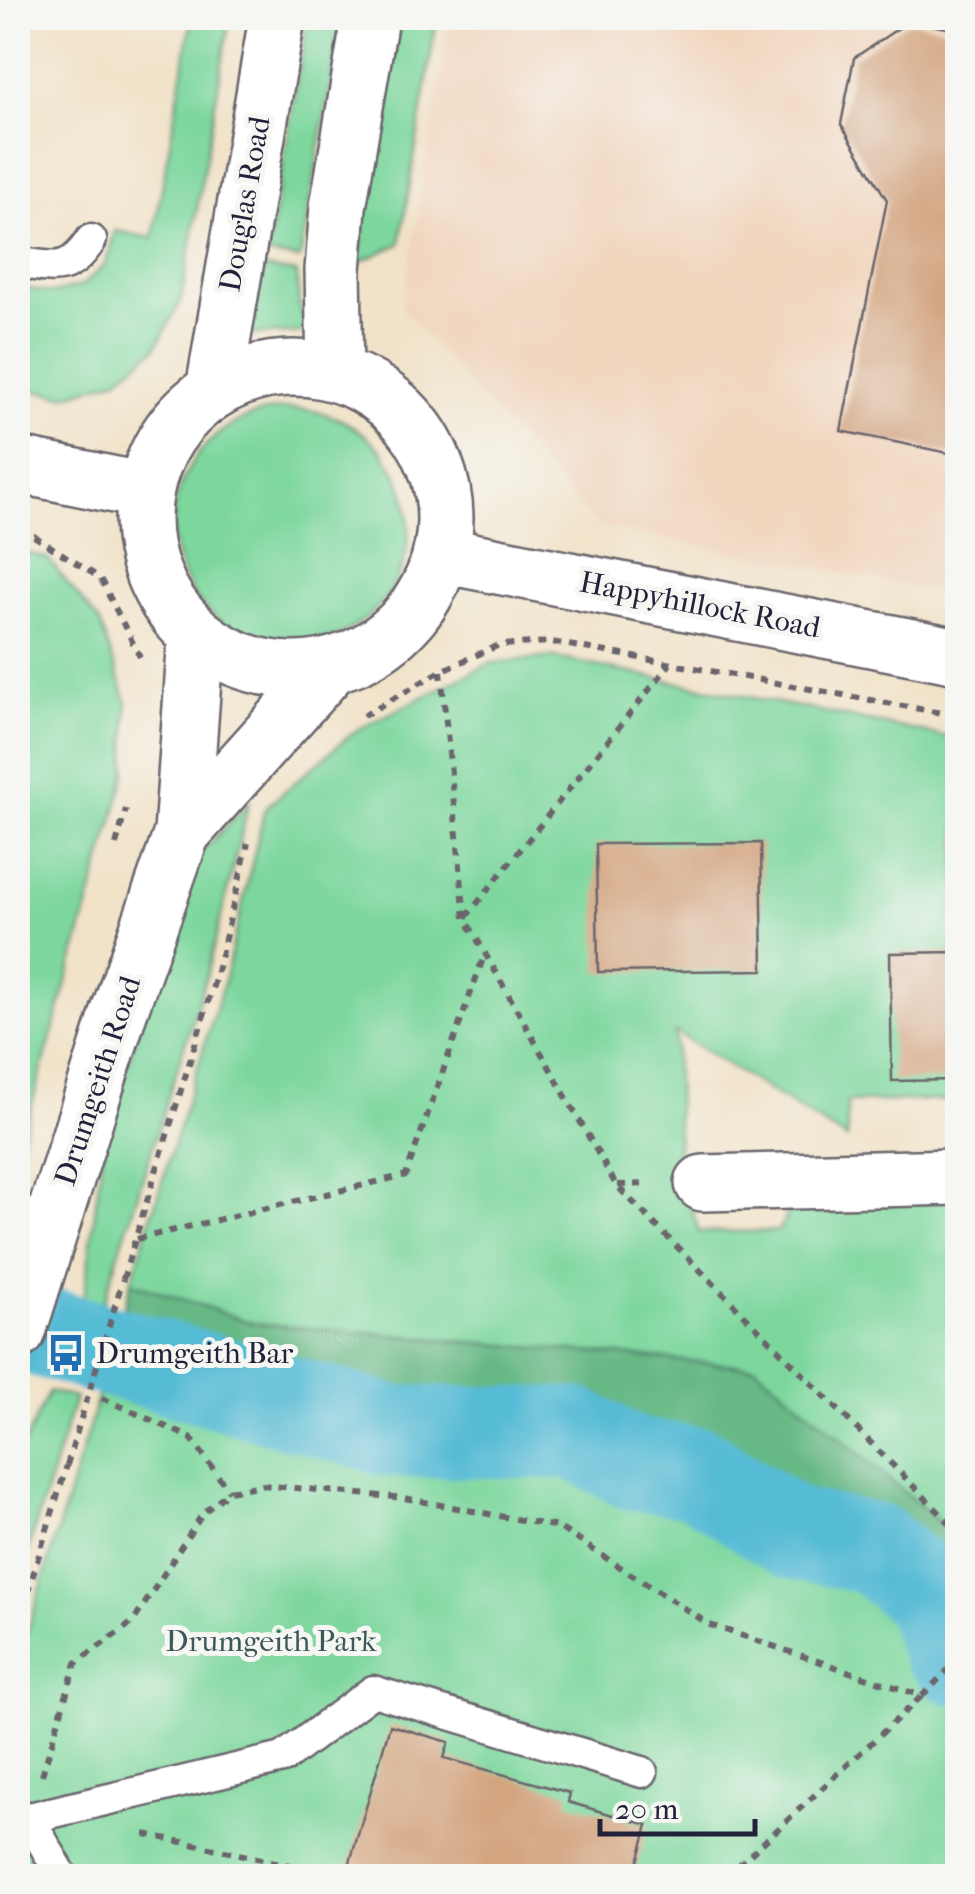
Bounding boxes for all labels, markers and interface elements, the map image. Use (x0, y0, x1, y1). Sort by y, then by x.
street label: Douglas Road (212, 113, 278, 294)
street label: Happyhillock Road (577, 565, 824, 646)
street label: Drumgeith Road (48, 971, 149, 1190)
bus stop icon: Drumgeith Bar (45, 1332, 87, 1374)
place label: Drumgeith Bar (96, 1336, 294, 1371)
park label: Drumgeith Park (166, 1624, 377, 1659)
scale bar (600, 1774, 755, 1836)
text: 20 m (615, 1792, 678, 1827)

